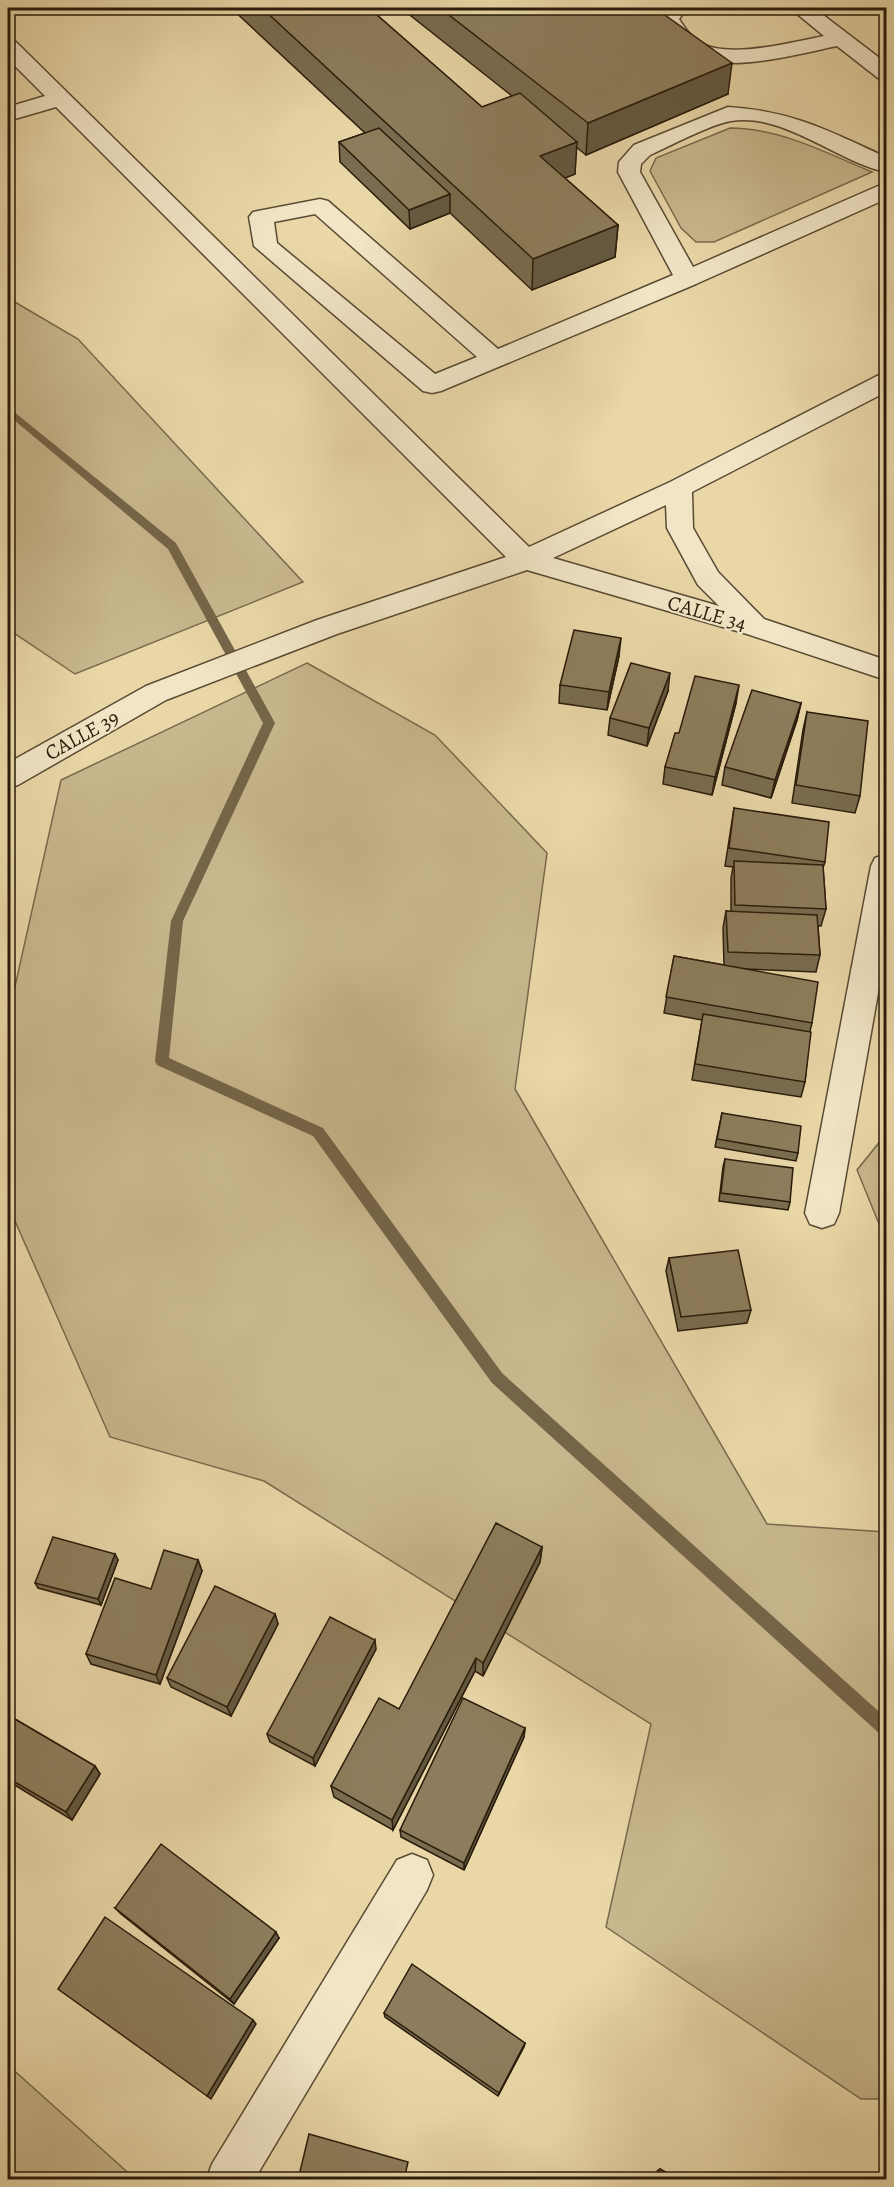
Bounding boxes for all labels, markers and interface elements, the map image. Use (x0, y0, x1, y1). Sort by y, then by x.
street label: CALLE 34 (664, 588, 750, 638)
street label: CALLE 39 (40, 703, 124, 767)

